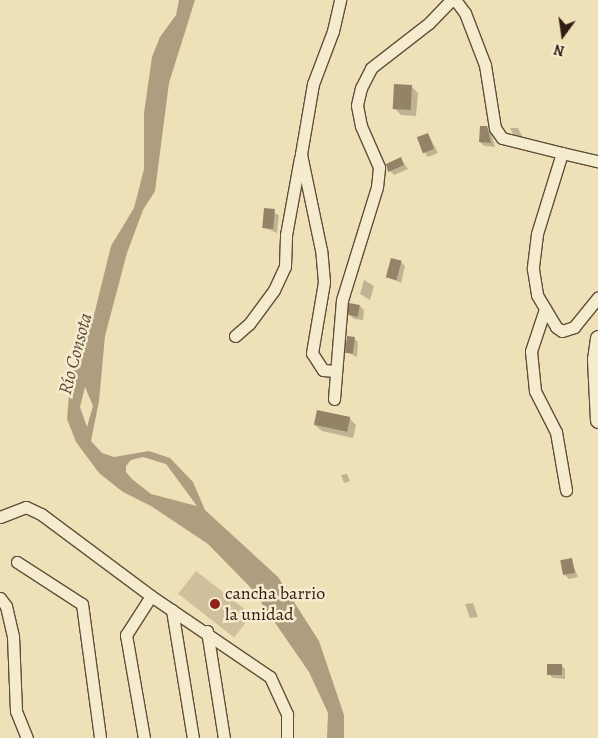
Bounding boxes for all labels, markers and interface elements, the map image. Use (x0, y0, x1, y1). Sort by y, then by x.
north arrow (538, 10, 588, 60)
text: N (552, 40, 567, 60)
water label: Río Consota (54, 311, 98, 397)
place label: cancha barrio la unidad (225, 583, 325, 626)
marker: cancha barrio la unidad (209, 598, 221, 610)

